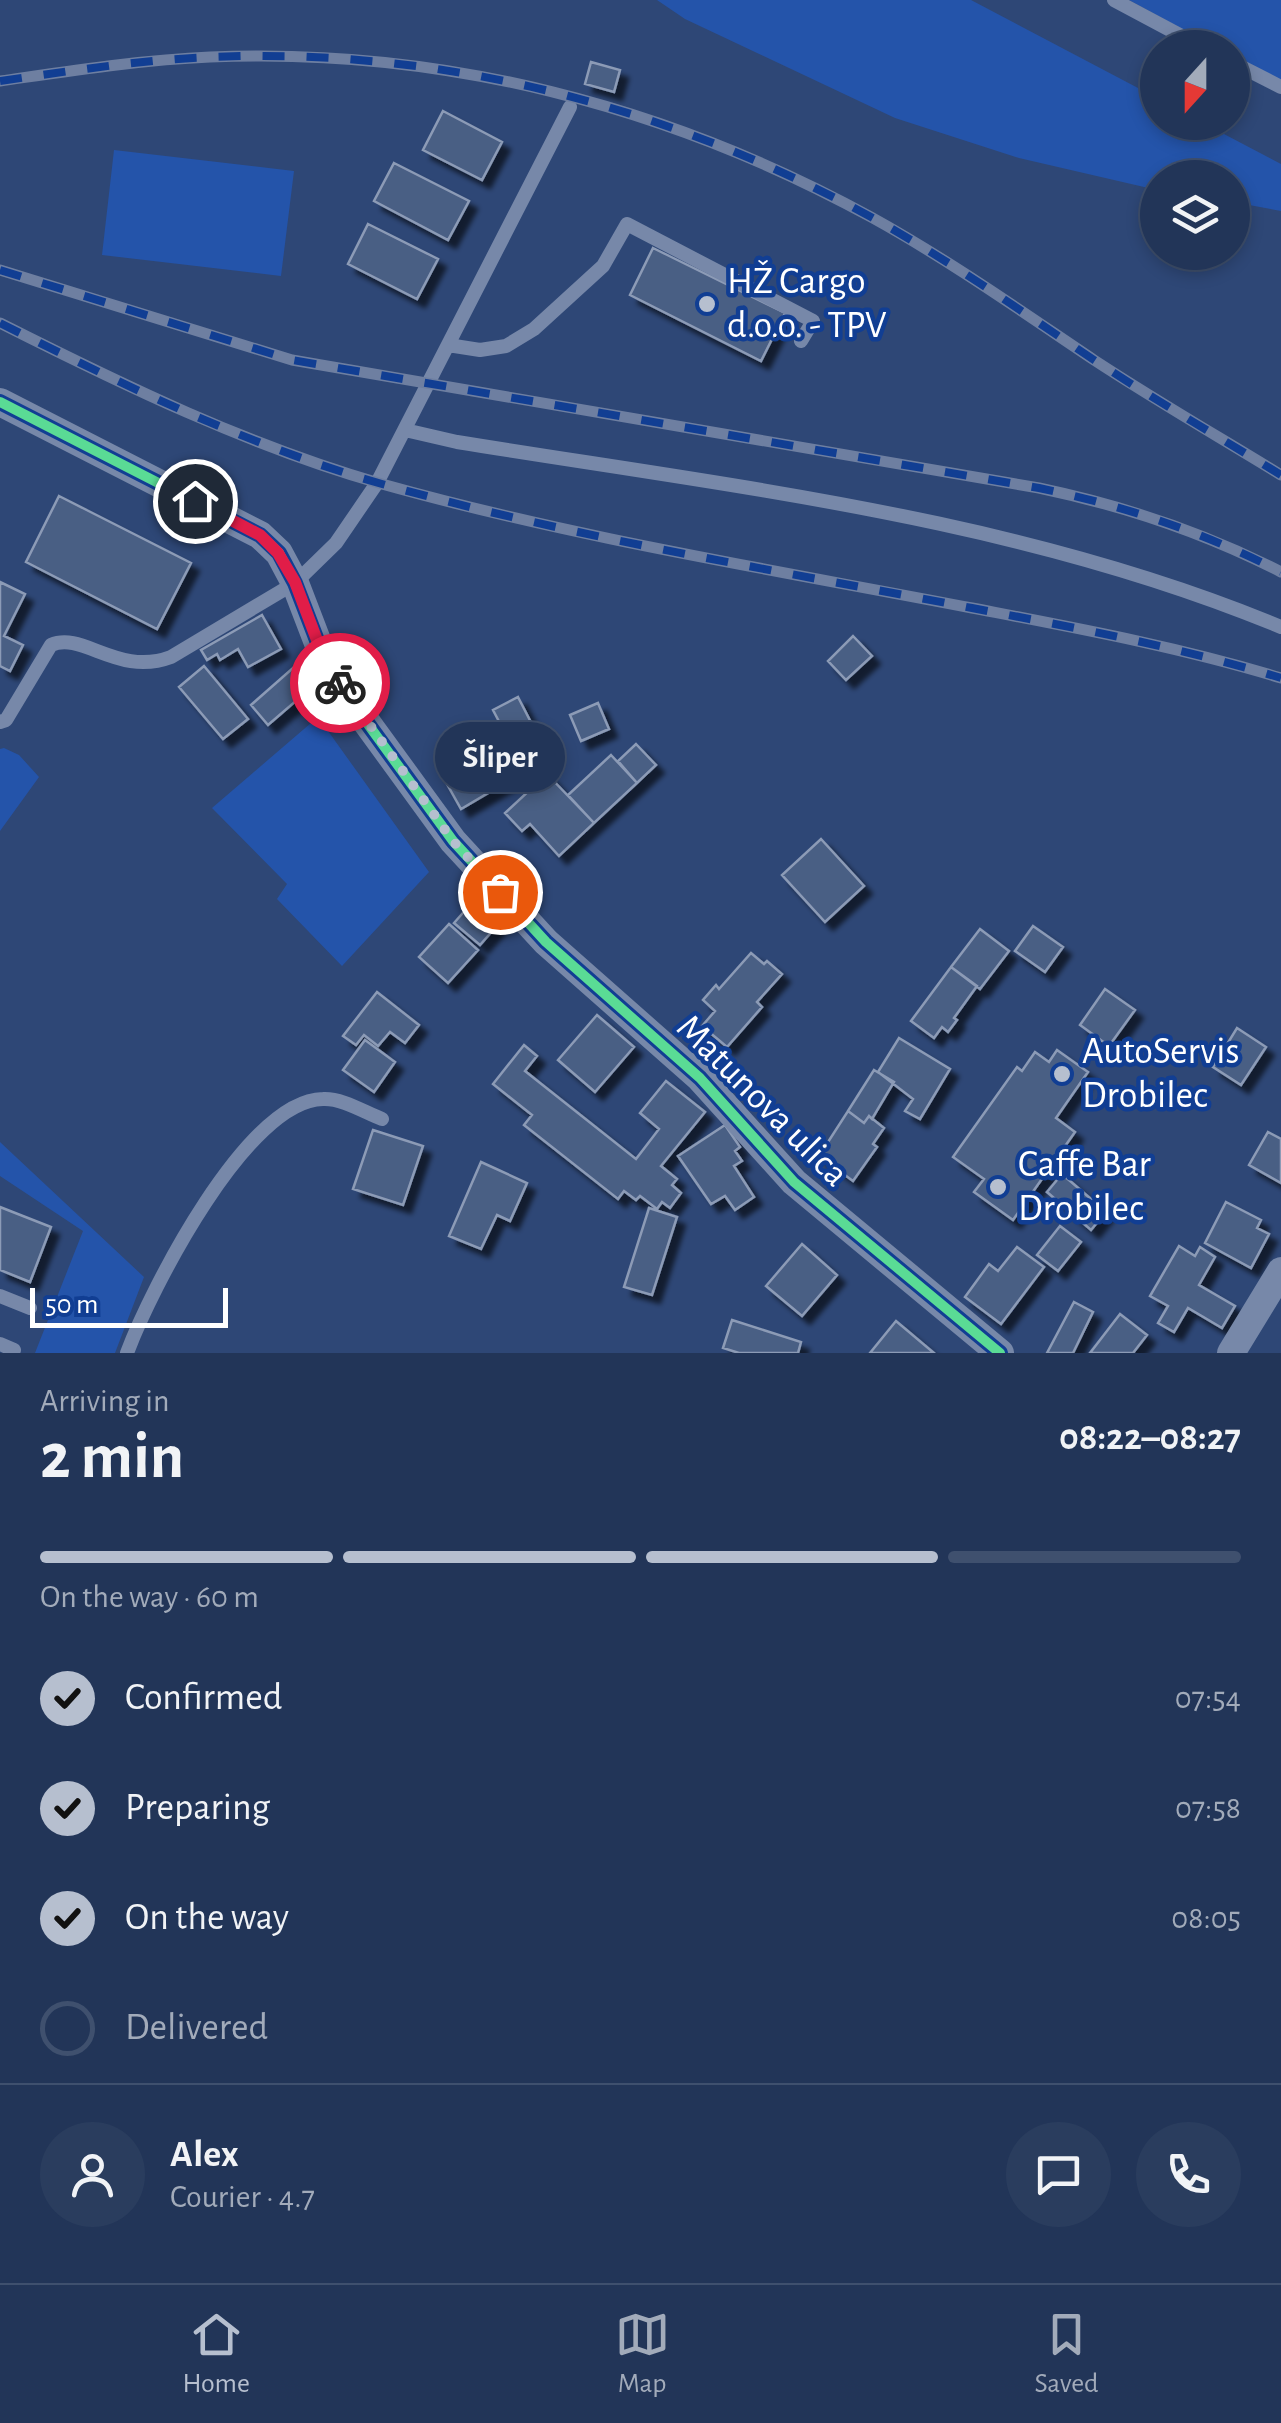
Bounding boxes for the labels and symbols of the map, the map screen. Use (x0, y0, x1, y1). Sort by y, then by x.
north arrow (1140, 30, 1250, 140)
place label: HŽ Cargo d.o.o. - TPV (727, 260, 887, 345)
marker: HŽ Cargo d.o.o. - TPV (696, 293, 718, 315)
pin (153, 459, 238, 544)
courier (290, 633, 390, 733)
callout: Šliper (435, 722, 565, 792)
pin (458, 850, 543, 935)
street label: Matunova ulica (669, 1008, 855, 1194)
place label: AutoServis Drobilec (1082, 1033, 1240, 1115)
marker: AutoServis Drobilec (1051, 1063, 1073, 1085)
place label: Caffe Bar Drobilec (1018, 1146, 1152, 1228)
marker: Caffe Bar Drobilec (987, 1176, 1009, 1198)
scale bar (30, 1283, 228, 1328)

